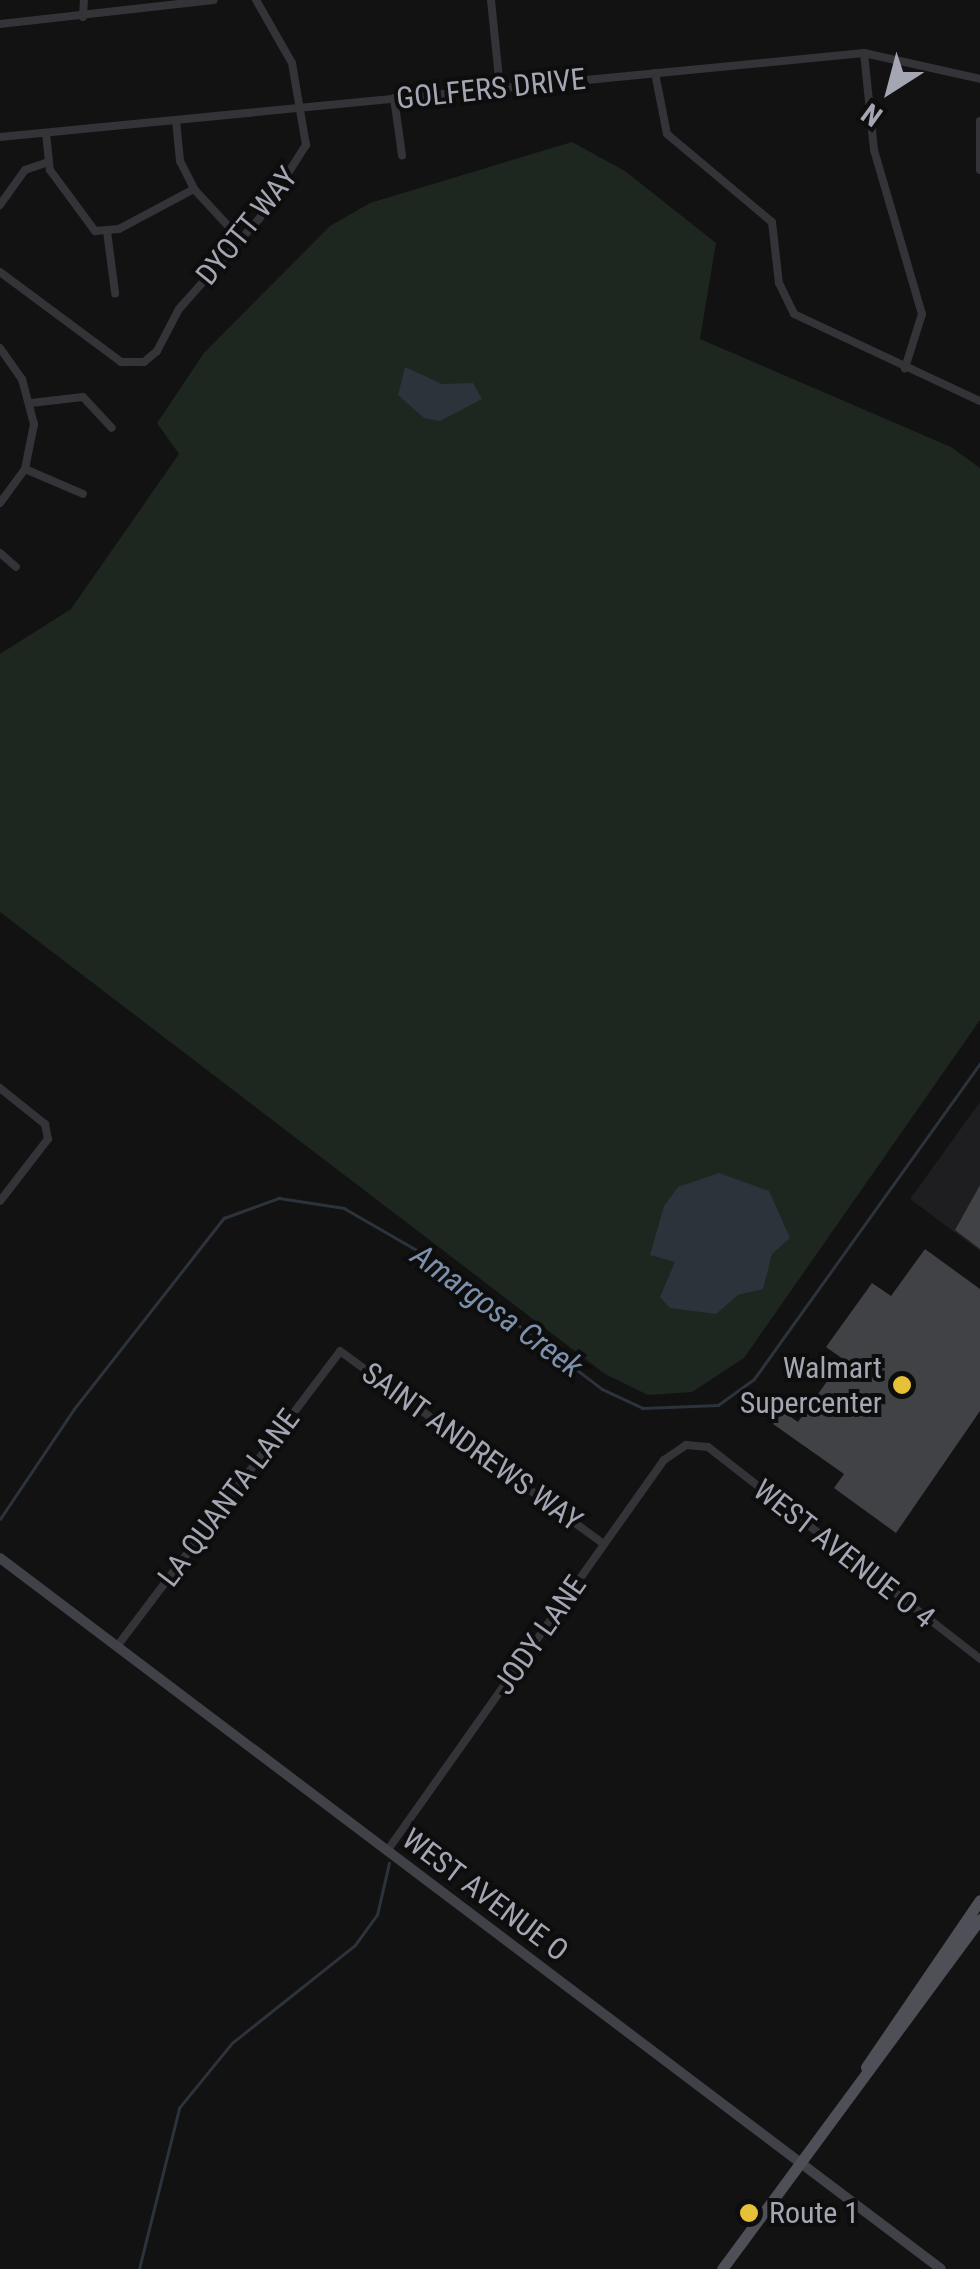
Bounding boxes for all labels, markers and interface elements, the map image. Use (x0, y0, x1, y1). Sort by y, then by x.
north arrow (840, 40, 940, 140)
street label: GOLFERS DRIVE (395, 61, 587, 117)
text: N (855, 96, 889, 133)
street label: DYOTT WAY (188, 160, 306, 292)
water label: Amargosa Creek (404, 1236, 590, 1386)
place label: Walmart Supercenter (740, 1350, 882, 1420)
street label: SAINT ANDREWS WAY (355, 1355, 589, 1539)
marker: Walmart Supercenter (891, 1374, 913, 1396)
street label: LA QUANTA LANE (151, 1402, 307, 1594)
street label: WEST AVENUE O 4 (746, 1472, 942, 1636)
street label: JODY LANE (486, 1569, 594, 1701)
street label: WEST AVENUE O (395, 1821, 575, 1969)
place label: Route 1 (769, 2195, 859, 2231)
marker: Route 1 (738, 2202, 760, 2224)

